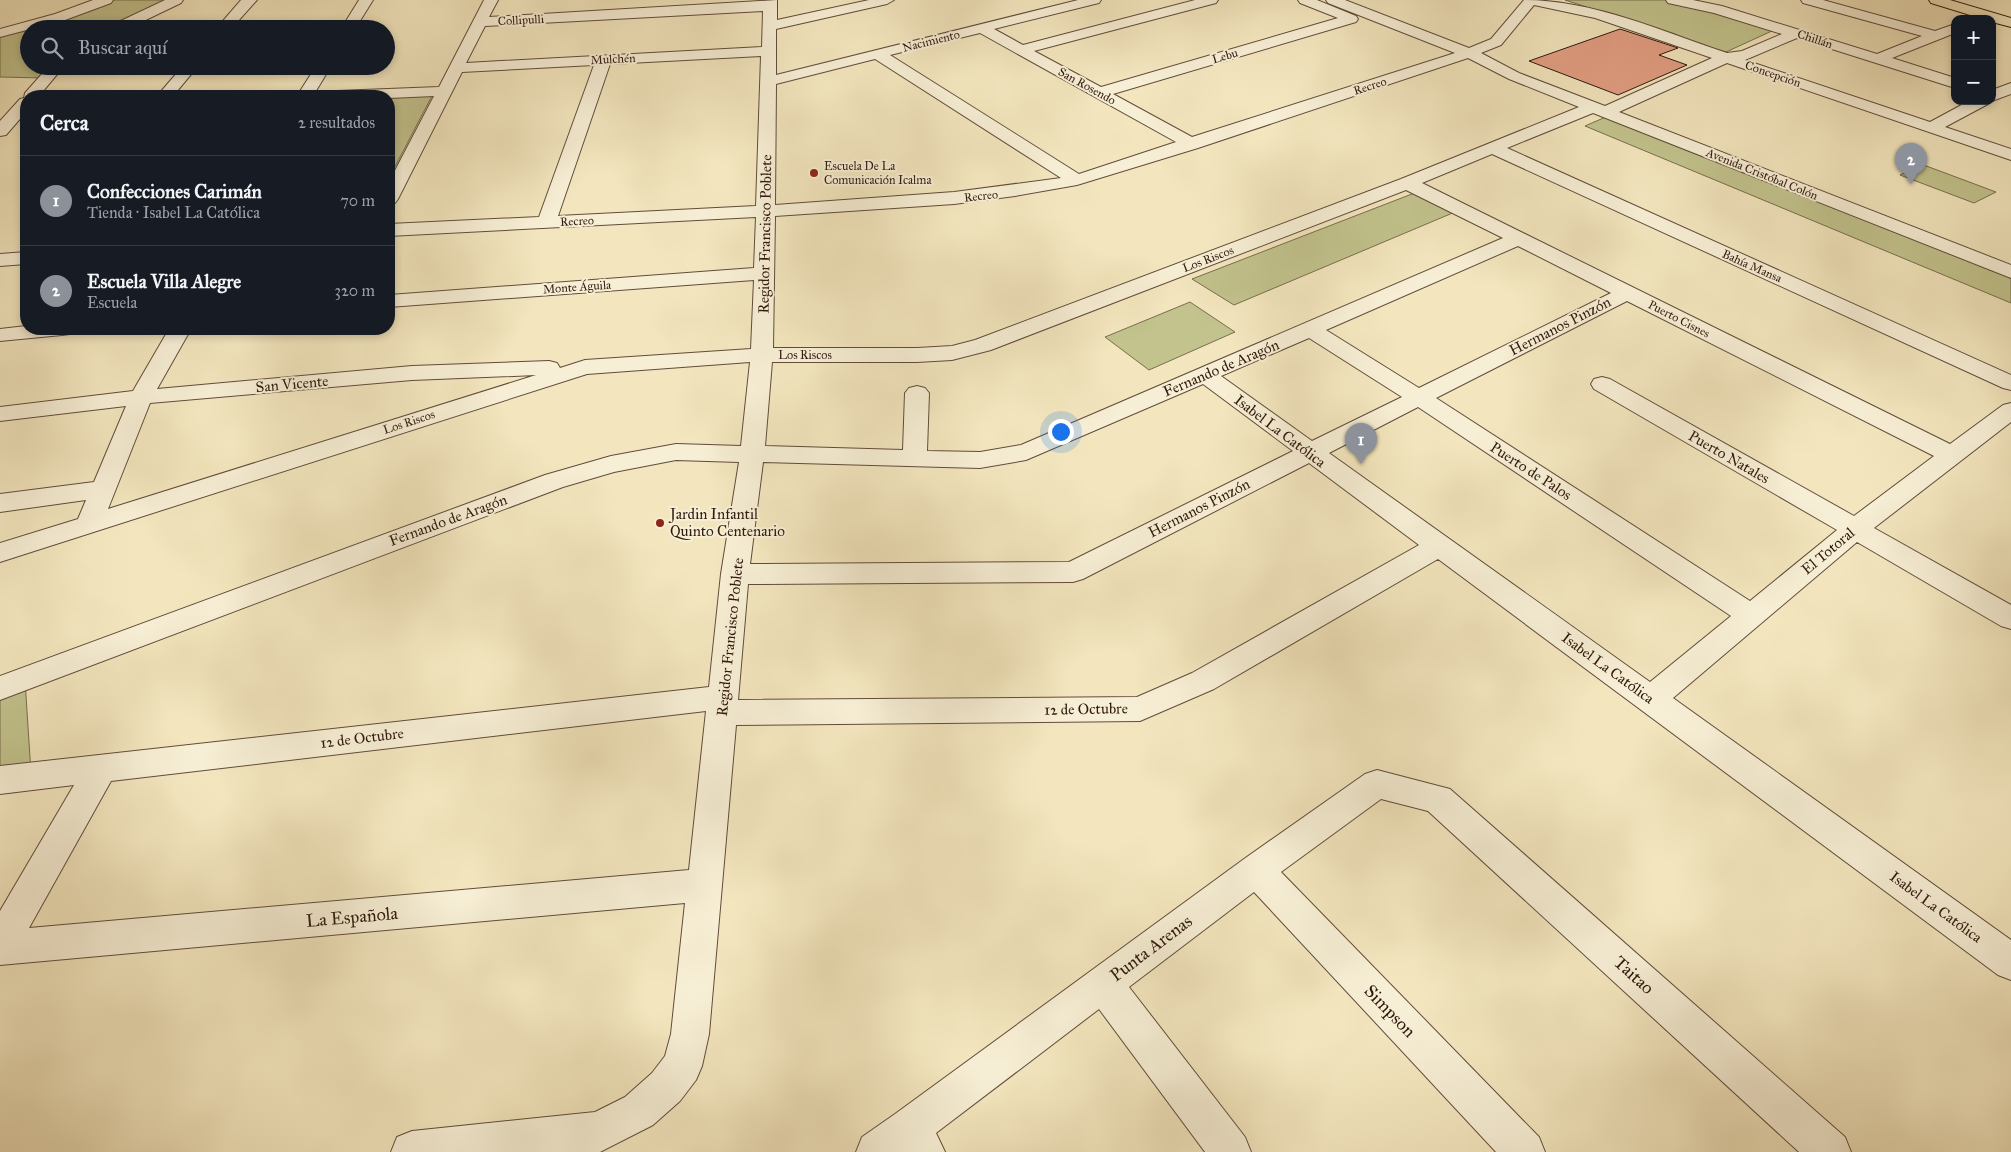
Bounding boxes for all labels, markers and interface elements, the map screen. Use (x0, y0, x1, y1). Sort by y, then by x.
street label: Collipulli (498, 12, 545, 28)
map controls (1951, 15, 1996, 105)
button: + (1951, 15, 1996, 60)
search box (20, 20, 395, 75)
street label: Nacimiento (901, 27, 961, 55)
street label: Chillán (1796, 27, 1835, 51)
icon: search (38, 34, 66, 62)
text: Buscar aquí (78, 36, 167, 59)
street label: Lebu (1211, 46, 1240, 66)
street label: Mulchén (590, 51, 636, 67)
street label: Concepción (1743, 58, 1803, 90)
button: − (1951, 60, 1996, 105)
street label: San Rosendo (1056, 64, 1118, 108)
street label: Recreo (1352, 74, 1388, 98)
text: Cerca (40, 110, 89, 136)
text: 2 resultados (298, 113, 375, 132)
pin: 2 (1895, 143, 1927, 184)
street label: Avenida Cristóbal Colón (1703, 145, 1820, 203)
street label: Regidor Francisco Poblete (755, 154, 775, 314)
place label: Escuela De La Comunicación Icalma (824, 159, 932, 187)
marker: Escuela De La Comunicación Icalma (808, 167, 820, 179)
text: Confecciones Carimán (87, 180, 262, 203)
street label: Recreo (963, 187, 999, 205)
text: 1 (53, 191, 59, 210)
text: 70 m (340, 191, 375, 210)
text: Tienda · Isabel La Católica (87, 203, 260, 222)
street label: Recreo (560, 213, 594, 229)
street label: Los Riscos (1180, 243, 1236, 275)
street label: Bahía Mansa (1720, 247, 1785, 286)
text: Escuela Villa Alegre (87, 270, 241, 293)
street label: Monte Águila (542, 277, 613, 297)
text: 2 (52, 281, 60, 300)
text: 320 m (335, 281, 375, 300)
text: Escuela (87, 293, 137, 312)
street label: Hermanos Pinzón (1506, 293, 1614, 359)
street label: Puerto Cisnes (1646, 297, 1712, 341)
street label: Fernando de Aragón (1160, 335, 1282, 401)
street label: Los Riscos (778, 348, 832, 362)
street label: San Vicente (255, 372, 329, 396)
street label: Isabel La Católica (1231, 391, 1330, 472)
street label: Los Riscos (381, 407, 437, 437)
your location (1048, 419, 1074, 445)
pin: 1 (1345, 423, 1377, 464)
street label: Puerto Natales (1685, 427, 1773, 487)
street label: Puerto de Palos (1487, 438, 1575, 504)
street label: Hermanos Pinzón (1145, 475, 1253, 541)
street label: Fernando de Aragón (387, 490, 509, 550)
place label: Jardin Infantil Quinto Centenario (668, 505, 785, 540)
marker: Jardin Infantil Quinto Centenario (654, 517, 666, 529)
street label: El Totoral (1798, 523, 1859, 578)
street label: Regidor Francisco Poblete (713, 557, 747, 717)
street label: Isabel La Católica (1558, 628, 1658, 708)
street label: 12 de Octubre (1044, 699, 1128, 719)
street label: 12 de Octubre (319, 724, 405, 752)
street label: Isabel La Católica (1886, 867, 1986, 947)
street label: La Española (305, 902, 399, 932)
street label: Punta Arenas (1105, 910, 1197, 986)
street label: Taitao (1609, 951, 1659, 999)
street label: Simpson (1360, 980, 1421, 1042)

